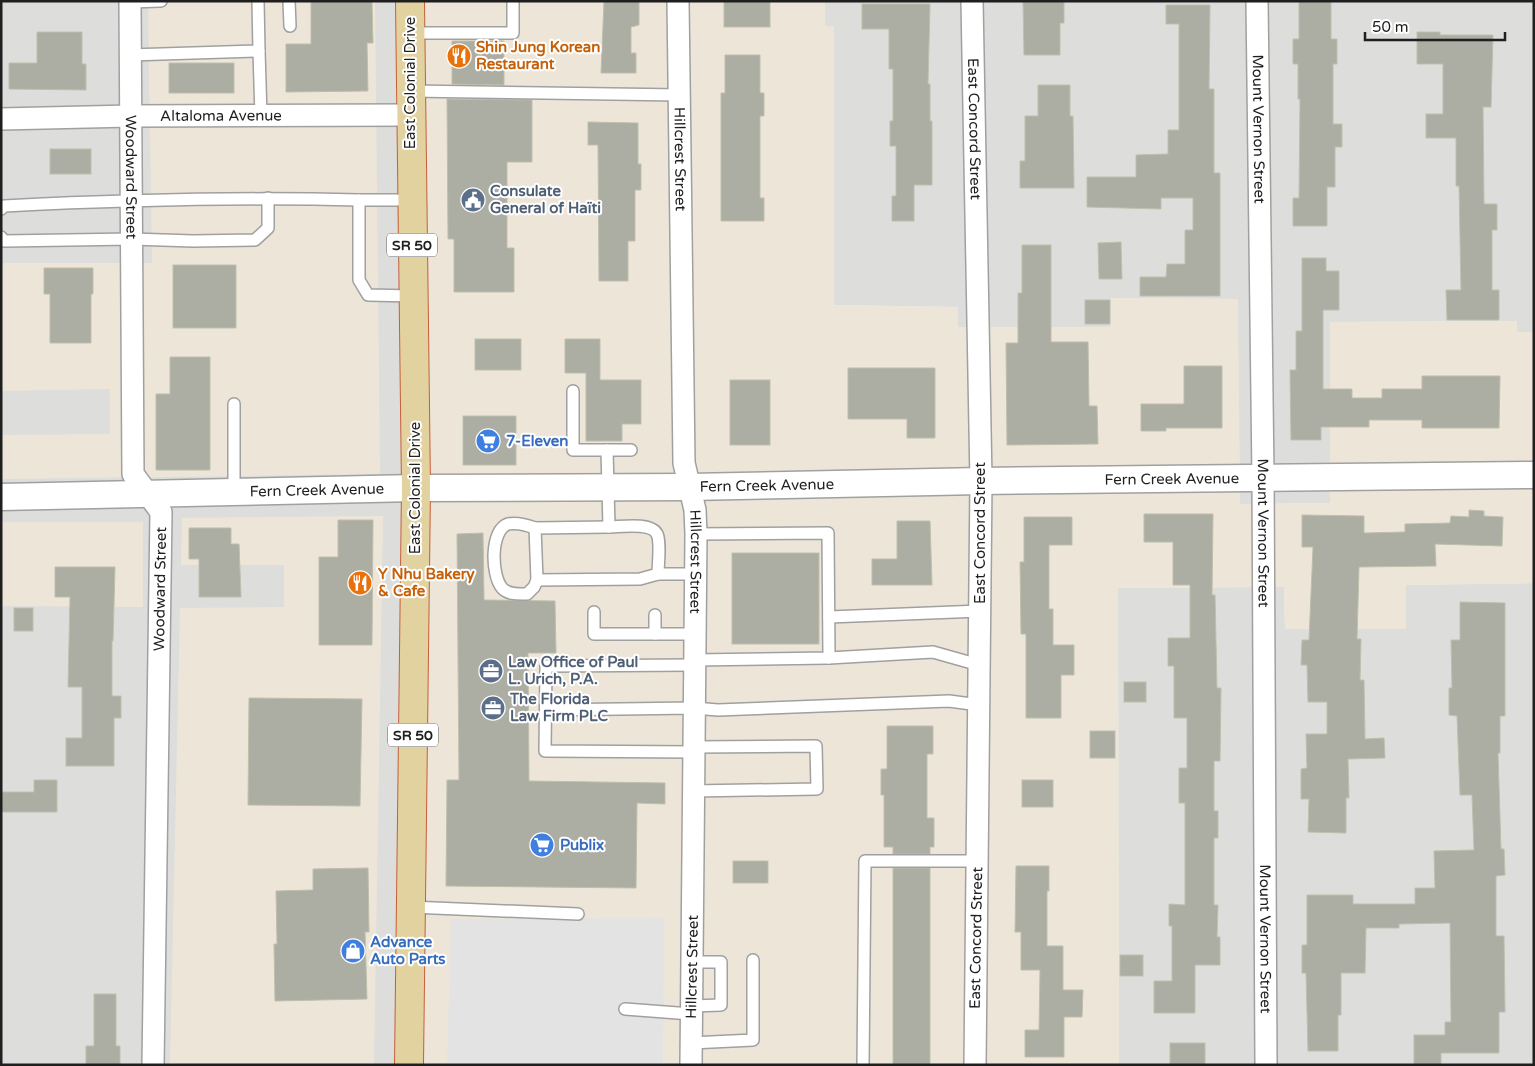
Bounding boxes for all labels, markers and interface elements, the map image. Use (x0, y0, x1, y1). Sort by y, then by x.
scale bar (1365, 10, 1505, 42)
street label: East Colonial Drive (401, 17, 419, 149)
text: 50 m (1372, 18, 1409, 36)
place label: Shin Jung Korean Restaurant (476, 38, 600, 73)
restaurant icon: Shin Jung Korean Restaurant (446, 43, 472, 69)
street label: Mount Vernon Street (1249, 54, 1269, 204)
street label: East Concord Street (964, 58, 985, 200)
street label: Altaloma Avenue (160, 106, 282, 125)
street label: Hillcrest Street (670, 107, 690, 211)
street label: Woodward Street (122, 115, 141, 239)
place label: Consulate General of Haïti (490, 182, 601, 217)
public building icon: Consulate General of Haïti (460, 187, 486, 213)
road number: SR 50 (387, 234, 437, 256)
street label: East Colonial Drive (406, 422, 424, 554)
supermarket icon: 7-Eleven (475, 428, 501, 454)
place label: 7-Eleven (506, 432, 568, 450)
street label: Mount Vernon Street (1254, 458, 1273, 608)
street label: East Concord Street (971, 462, 989, 604)
street label: Fern Creek Avenue (1104, 469, 1239, 489)
street label: Fern Creek Avenue (699, 475, 834, 496)
street label: Fern Creek Avenue (249, 480, 384, 501)
street label: Hillcrest Street (686, 509, 705, 614)
street label: Woodward Street (150, 526, 170, 651)
place label: Y Nhu Bakery & Cafe (378, 565, 475, 600)
restaurant icon: Y Nhu Bakery & Cafe (347, 570, 373, 596)
place label: Law Office of Paul L. Urich, P.A. (508, 653, 638, 688)
office icon: Law Office of Paul L. Urich, P.A. (478, 658, 504, 684)
place label: The Florida Law Firm PLC (509, 690, 609, 725)
office icon: The Florida Law Firm PLC (480, 695, 506, 721)
road number: SR 50 (388, 724, 438, 746)
supermarket icon: Publix (529, 832, 555, 858)
place label: Publix (560, 836, 604, 854)
street label: Mount Vernon Street (1256, 864, 1275, 1014)
street label: East Concord Street (966, 867, 986, 1009)
street label: Hillcrest Street (682, 915, 702, 1019)
place label: Advance Auto Parts (370, 933, 446, 968)
shop icon: Advance Auto Parts (340, 938, 366, 964)

